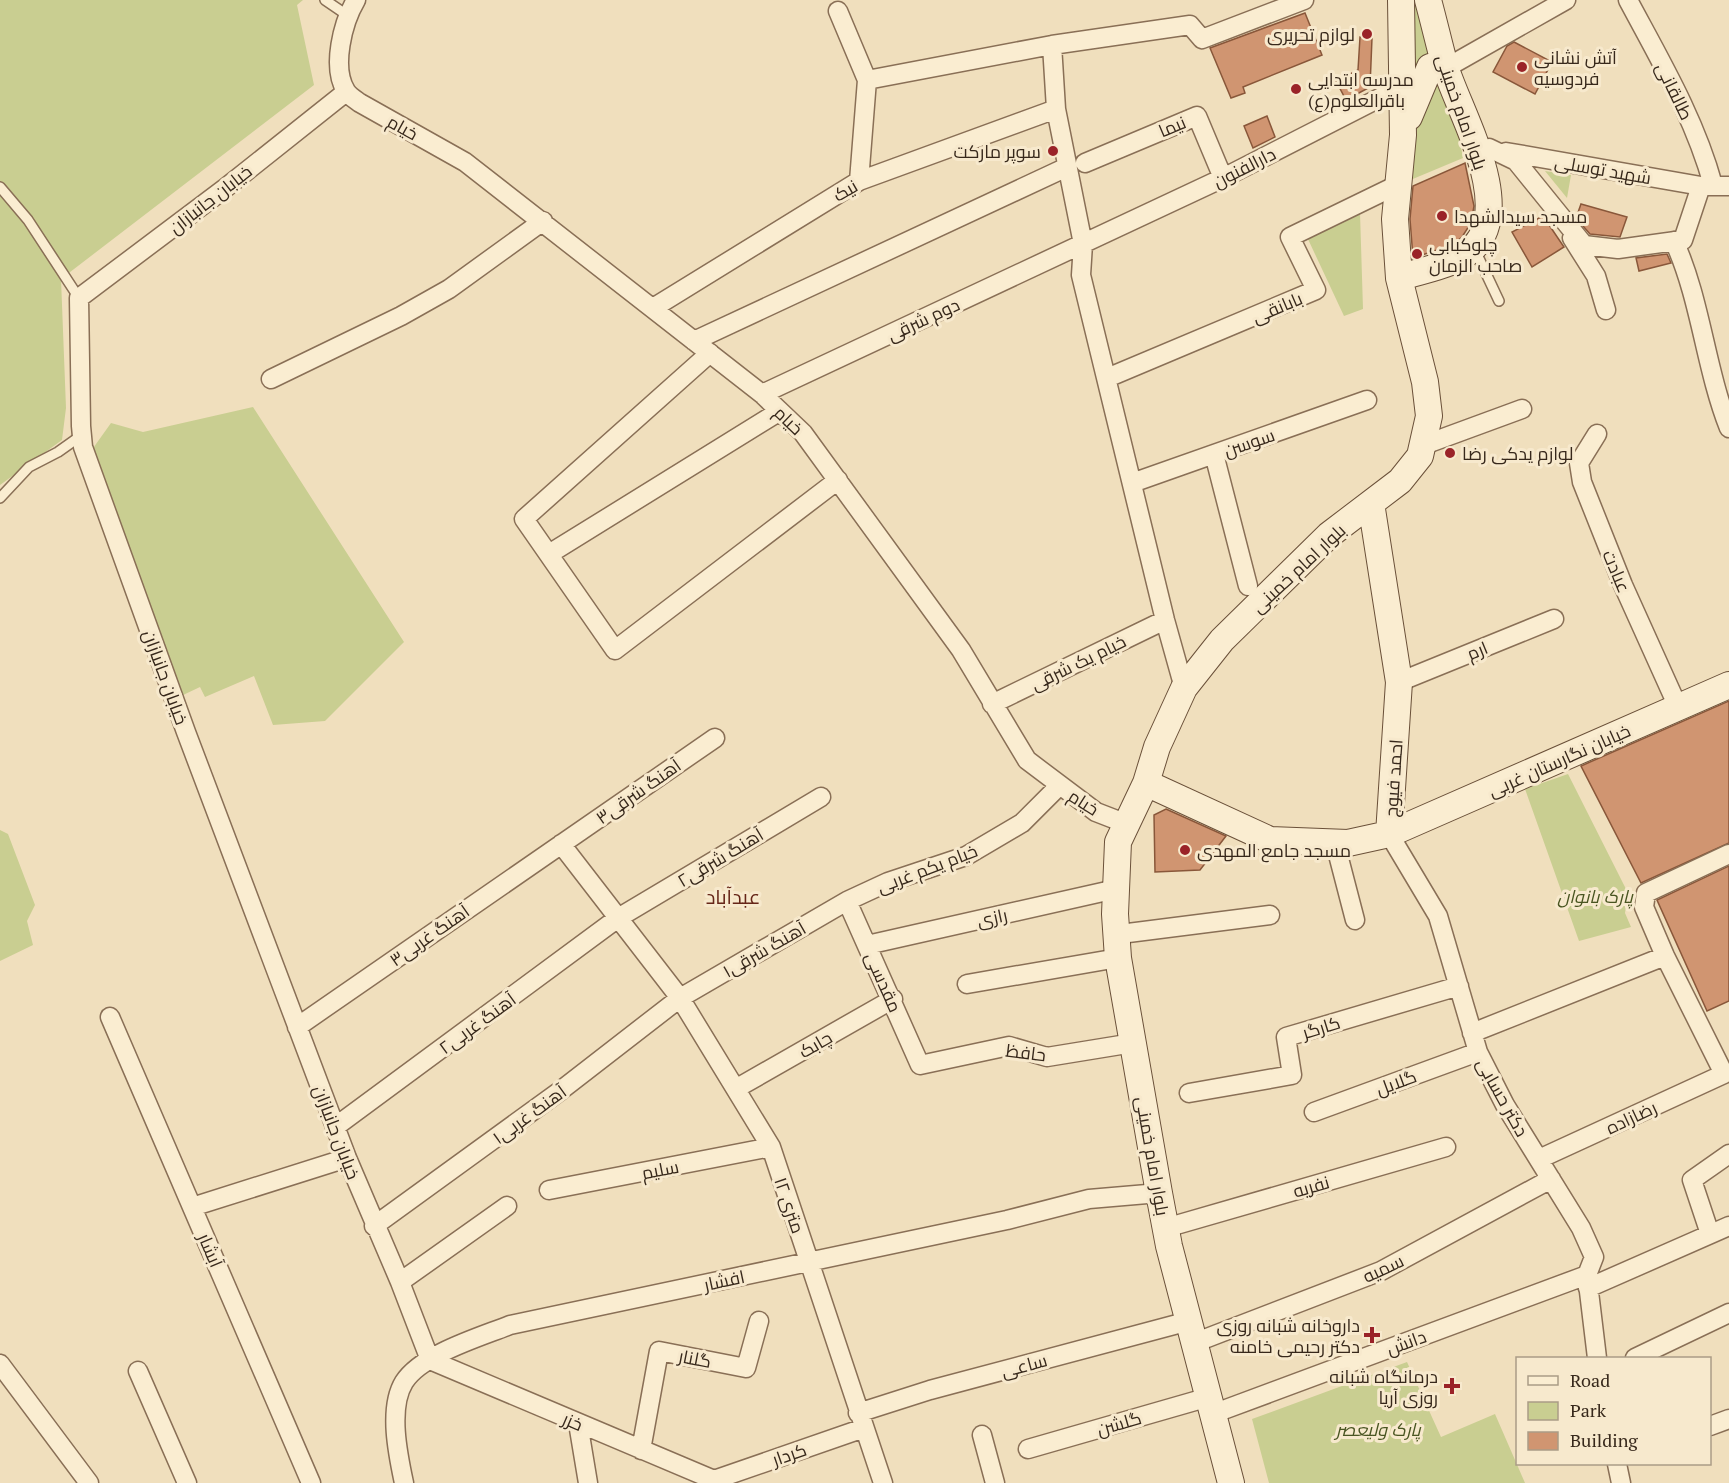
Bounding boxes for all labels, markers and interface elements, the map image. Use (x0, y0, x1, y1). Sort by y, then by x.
place label: لوازم تحریری (1267, 22, 1355, 47)
marker: لوازم تحریری (1360, 27, 1374, 41)
place label: آتش نشانی فردوسیه (1534, 45, 1617, 90)
street label: بلوار امام خمینی (1430, 51, 1493, 173)
street label: طالقانی (1651, 58, 1699, 124)
marker: آتش نشانی فردوسیه (1515, 60, 1529, 74)
place label: مدرسه ابتدایی باقرالعلوم(ع) (1308, 67, 1414, 113)
marker: مدرسه ابتدایی باقرالعلوم(ع) (1289, 82, 1303, 96)
street label: خیام (383, 109, 423, 146)
street label: نیما (1155, 110, 1189, 142)
place label: سوپر مارکت (954, 139, 1041, 164)
street label: دارالفنون (1209, 141, 1279, 193)
marker: سوپر مارکت (1046, 144, 1060, 158)
street label: شهید توسلی (1553, 149, 1653, 189)
street label: خیابان جانبازان (163, 159, 257, 239)
street label: نیک (828, 173, 862, 207)
place label: مسجد سیدالشهدا (1454, 204, 1587, 228)
marker: مسجد سیدالشهدا (1435, 209, 1449, 223)
place label: چلوکبابی صاحب الزمان (1429, 232, 1522, 277)
marker: چلوکبابی صاحب الزمان (1410, 247, 1424, 261)
street label: بابانقی (1248, 286, 1306, 328)
street label: دوم شرقی (883, 292, 964, 347)
street label: خیام (769, 400, 809, 440)
street label: سوسن (1220, 422, 1278, 462)
place label: لوازم یدکی رضا (1462, 441, 1573, 466)
marker: لوازم یدکی رضا (1443, 446, 1457, 460)
street label: بلوار امام خمینی (1246, 518, 1351, 619)
street label: عبادت (1597, 546, 1637, 596)
street label: خیابان جانبازان (138, 626, 194, 728)
street label: خیام یک شرقی (1026, 629, 1130, 696)
street label: ارم (1463, 635, 1492, 666)
street label: خیابان نگارستان غربی (1484, 718, 1634, 802)
street label: احمد فیوج (1378, 738, 1409, 818)
street label: آهنگ شرقی۳ (591, 753, 686, 829)
street label: خیام (1064, 783, 1104, 822)
street label: آهنگ شرقی۲ (673, 822, 768, 892)
street label: خیام یکم غربی (873, 838, 981, 899)
place label: مسجد جامع المهدی (1197, 838, 1351, 863)
marker: مسجد جامع المهدی (1178, 843, 1192, 857)
district label: عبدآباد (706, 883, 760, 910)
park label: پارک بانوان (1557, 884, 1634, 909)
street label: آهنگ غربی۳ (384, 899, 474, 971)
street label: رازی (975, 902, 1009, 932)
street label: آهنگ شرقی۱ (718, 915, 810, 982)
street label: مقدسی (860, 948, 908, 1016)
street label: آهنگ غربی۲ (434, 987, 521, 1059)
street label: کارگر (1298, 1010, 1343, 1044)
street label: چابک (794, 1025, 837, 1064)
street label: حافظ (1004, 1038, 1048, 1066)
street label: دکتر حسابی (1472, 1053, 1534, 1141)
street label: گلایل (1372, 1064, 1420, 1100)
street label: آهنگ غربی۱ (487, 1079, 571, 1149)
street label: خیابان جانبازان (308, 1081, 366, 1183)
street label: بلوار امام خمینی (1130, 1094, 1175, 1218)
street label: رضازاده (1602, 1095, 1660, 1139)
street label: سلیم (639, 1154, 681, 1185)
street label: نفریه (1290, 1169, 1332, 1203)
street label: ۱۲ متری (769, 1174, 811, 1236)
street label: آبشار (193, 1228, 229, 1271)
street label: سمیه (1359, 1248, 1407, 1288)
street label: افشار (700, 1264, 747, 1296)
place label: داروخانه شبانه روزی دکتر رحیمی خامنه (1217, 1313, 1360, 1358)
street label: دانش (1383, 1324, 1429, 1360)
marker: داروخانه شبانه روزی دکتر رحیمی خامنه (1365, 1328, 1379, 1342)
street label: گلنار (676, 1343, 713, 1373)
street label: ساعی (998, 1347, 1050, 1383)
legend (1516, 1357, 1711, 1465)
place label: درمانگاه شبانه روزی آریا (1329, 1364, 1438, 1409)
text: Road (1570, 1368, 1610, 1392)
marker: درمانگاه شبانه روزی آریا (1443, 1377, 1461, 1395)
text: Park (1570, 1398, 1607, 1422)
street label: گلشن (1094, 1405, 1144, 1441)
street label: خزر (558, 1406, 587, 1436)
park label: پارک ولیعصر (1334, 1417, 1422, 1442)
text: Building (1570, 1428, 1638, 1452)
street label: کردار (768, 1437, 809, 1471)

